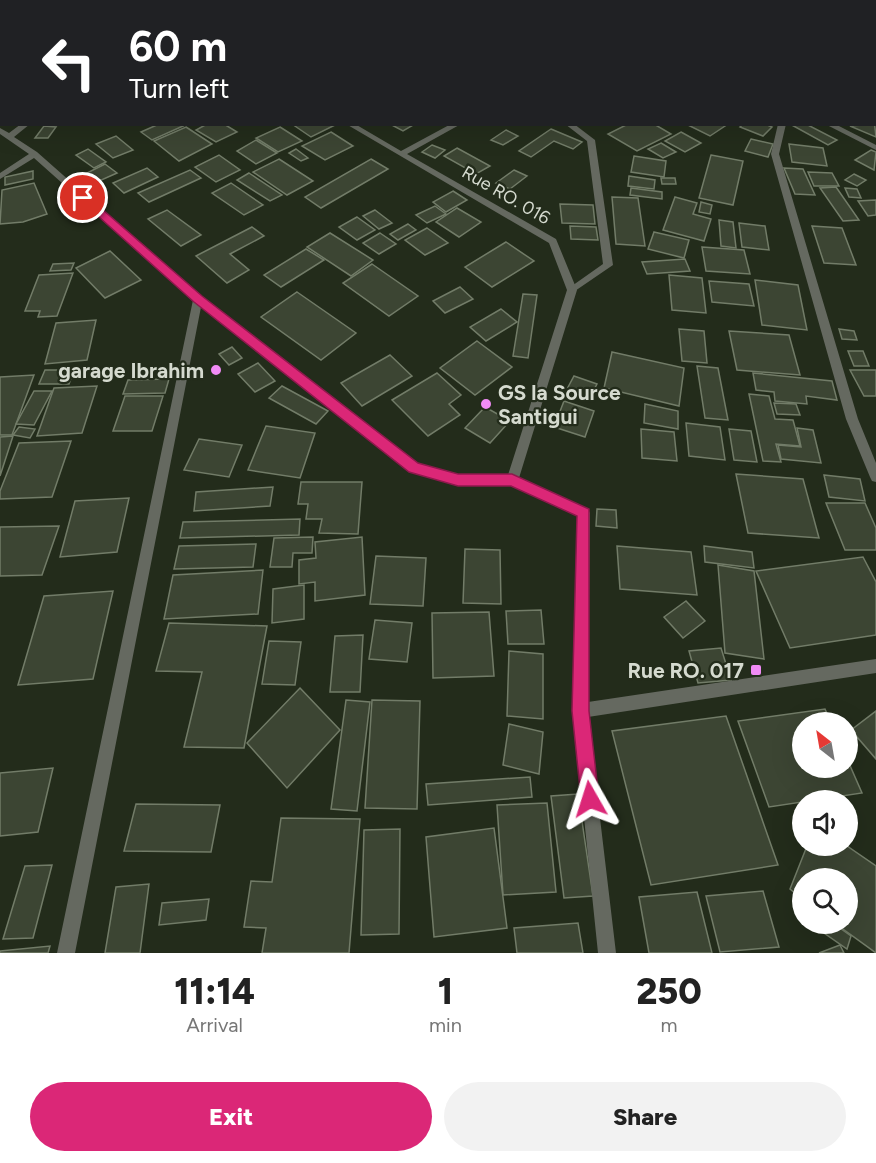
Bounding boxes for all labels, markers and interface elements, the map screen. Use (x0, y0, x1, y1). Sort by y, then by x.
text: 60 m (129, 21, 227, 72)
icon: left (30, 24, 108, 102)
text: Turn left (129, 72, 229, 105)
street label: Rue RO. 016 (458, 161, 554, 229)
pin (57, 172, 108, 223)
icon: arrive (66, 181, 99, 214)
place label: garage Ibrahim (58, 358, 204, 383)
marker: garage Ibrahim (209, 363, 223, 377)
place label: GS la Source Santigui (498, 380, 621, 429)
marker: GS la Source Santigui (479, 397, 493, 411)
place label: Rue RO. 017 (627, 658, 744, 683)
marker: Rue RO. 017 (749, 663, 763, 677)
north arrow (792, 712, 858, 778)
map controls (792, 712, 858, 934)
position arrow (558, 767, 622, 831)
button: sound (792, 790, 858, 856)
button: search (792, 868, 858, 934)
text: 11:14 (174, 970, 255, 1013)
text: 1 (438, 970, 453, 1013)
text: 250 (636, 970, 702, 1013)
text: Arrival (186, 1013, 243, 1037)
text: min (429, 1013, 462, 1037)
text: m (660, 1013, 677, 1037)
button: Exit (30, 1082, 432, 1151)
button: Share (444, 1082, 846, 1151)

